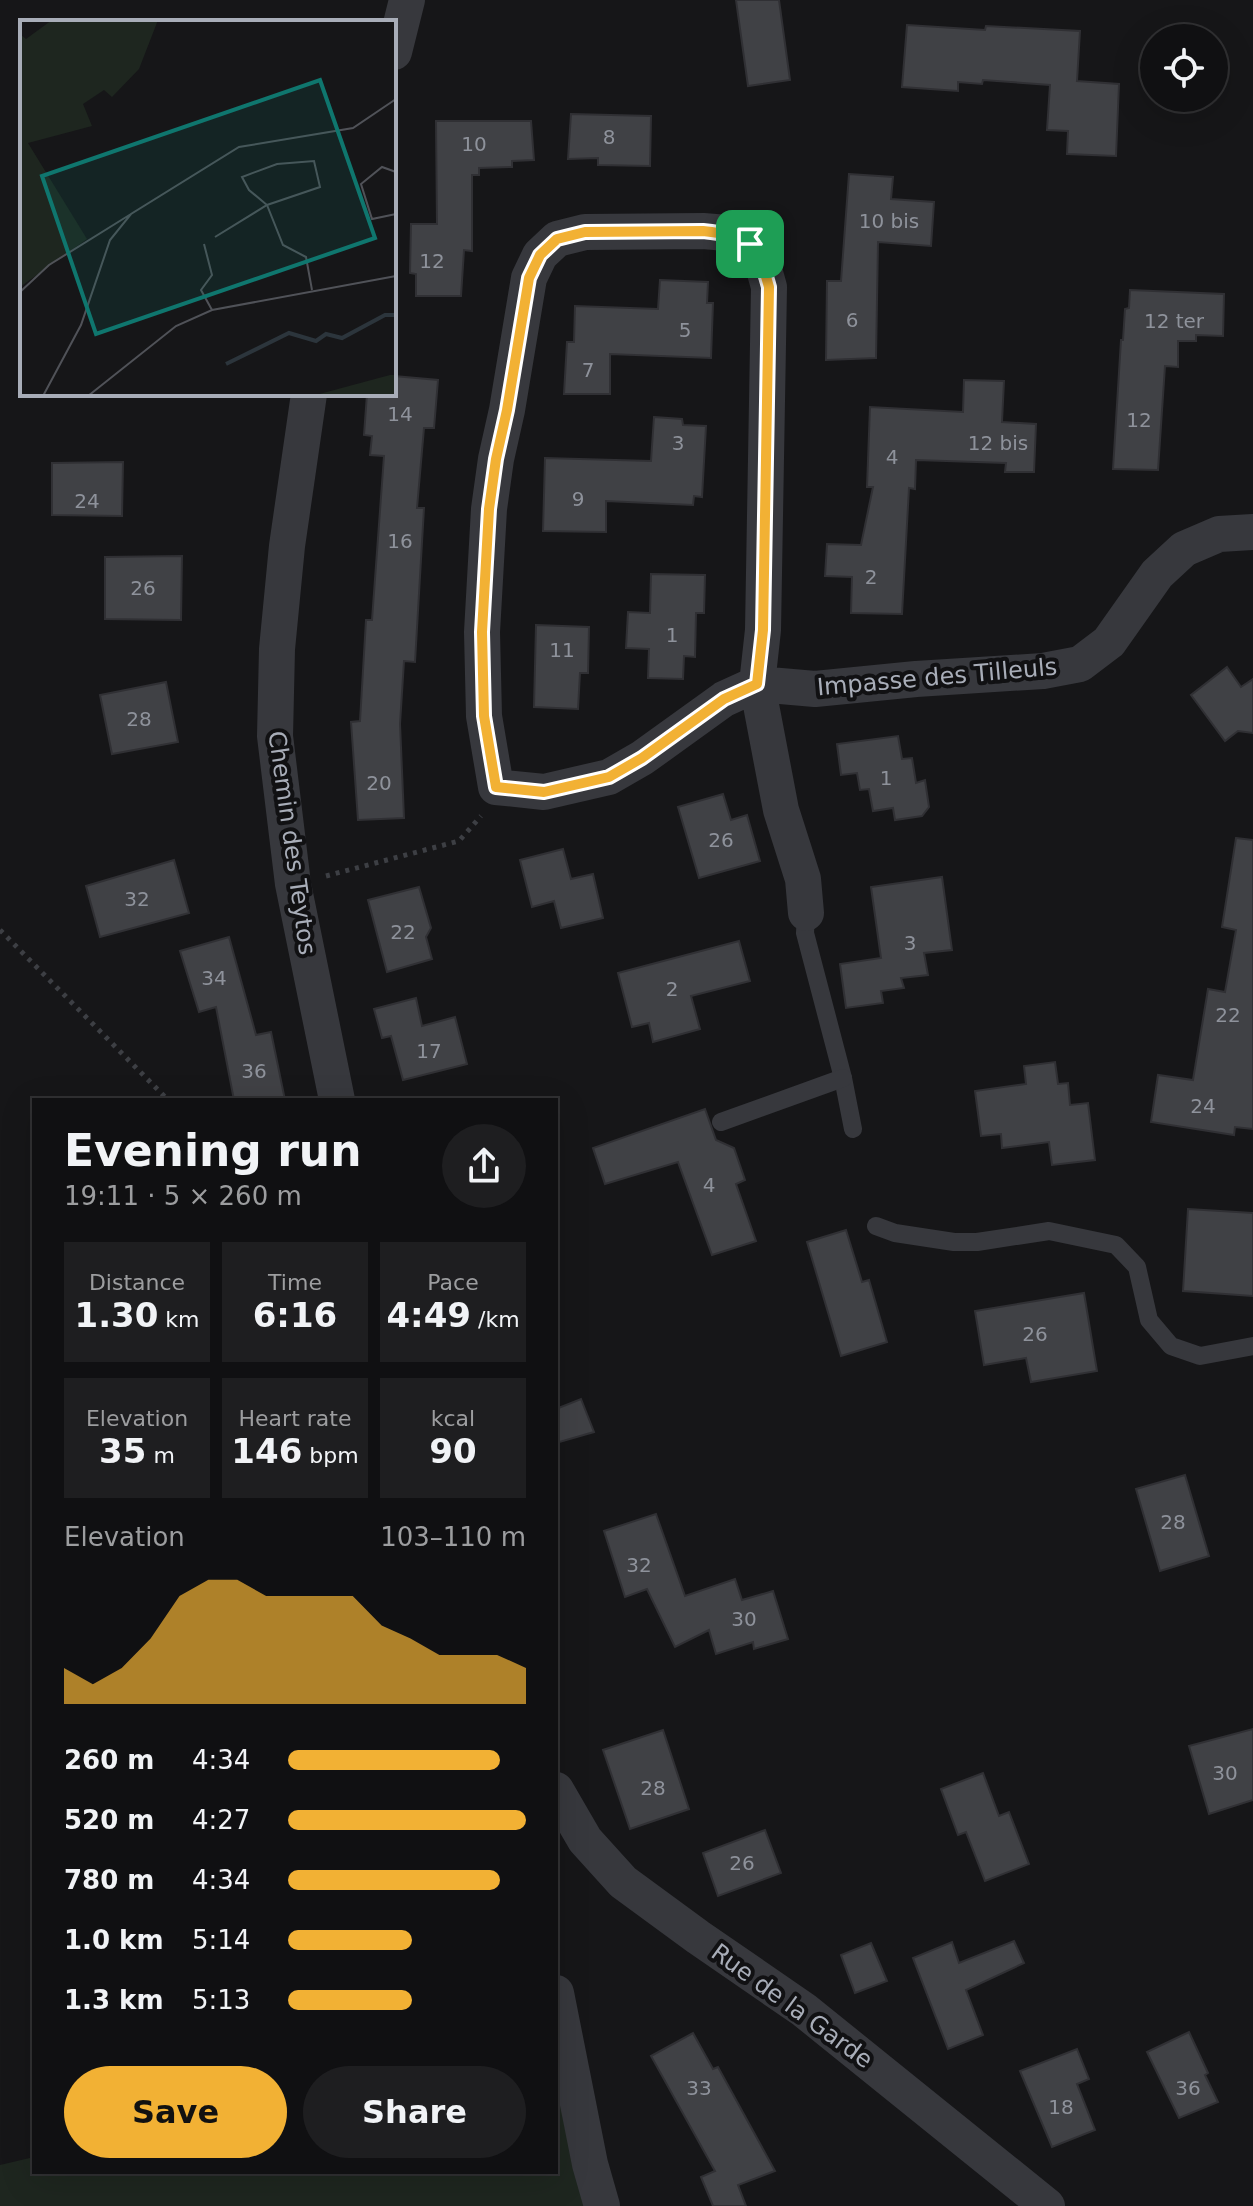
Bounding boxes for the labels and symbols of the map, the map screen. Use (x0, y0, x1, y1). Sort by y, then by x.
inset map (20, 20, 396, 396)
house number: 8 (603, 125, 615, 149)
house number: 10 (461, 132, 487, 156)
house number: 10 bis (859, 209, 919, 233)
pin (716, 210, 784, 278)
house number: 12 (419, 249, 445, 273)
house number: 6 (846, 308, 858, 332)
house number: 12 ter (1144, 309, 1205, 333)
house number: 5 (679, 318, 691, 342)
house number: 7 (582, 358, 594, 382)
house number: 14 (387, 402, 413, 426)
house number: 12 (1126, 408, 1152, 432)
house number: 3 (672, 431, 684, 455)
house number: 12 bis (968, 431, 1028, 455)
house number: 4 (886, 445, 898, 469)
house number: 9 (572, 487, 584, 511)
house number: 24 (74, 489, 100, 513)
house number: 16 (387, 529, 413, 553)
house number: 2 (865, 565, 877, 589)
house number: 26 (130, 576, 156, 600)
house number: 1 (666, 623, 678, 647)
house number: 11 (549, 638, 575, 662)
street label: Impasse des Tilleuls (816, 653, 1058, 701)
house number: 28 (126, 707, 152, 731)
street label: Chemin des Teytos (262, 729, 322, 957)
house number: 1 (880, 766, 892, 790)
house number: 20 (366, 771, 392, 795)
house number: 26 (708, 828, 734, 852)
house number: 32 (124, 887, 150, 911)
house number: 22 (390, 920, 416, 944)
house number: 3 (904, 931, 916, 955)
house number: 34 (201, 966, 227, 990)
house number: 2 (666, 977, 678, 1001)
house number: 22 (1215, 1003, 1241, 1027)
house number: 17 (416, 1039, 442, 1063)
house number: 36 (241, 1059, 267, 1083)
house number: 24 (1190, 1094, 1216, 1118)
house number: 4 (703, 1173, 715, 1197)
house number: 26 (1022, 1322, 1048, 1346)
house number: 28 (1160, 1510, 1186, 1534)
house number: 32 (626, 1553, 652, 1577)
house number: 30 (731, 1607, 757, 1631)
house number: 30 (1212, 1761, 1238, 1785)
house number: 28 (640, 1776, 666, 1800)
house number: 26 (729, 1851, 755, 1875)
street label: Rue de la Garde (706, 1938, 878, 2074)
house number: 33 (686, 2076, 712, 2100)
house number: 36 (1175, 2076, 1201, 2100)
house number: 18 (1048, 2095, 1074, 2119)

